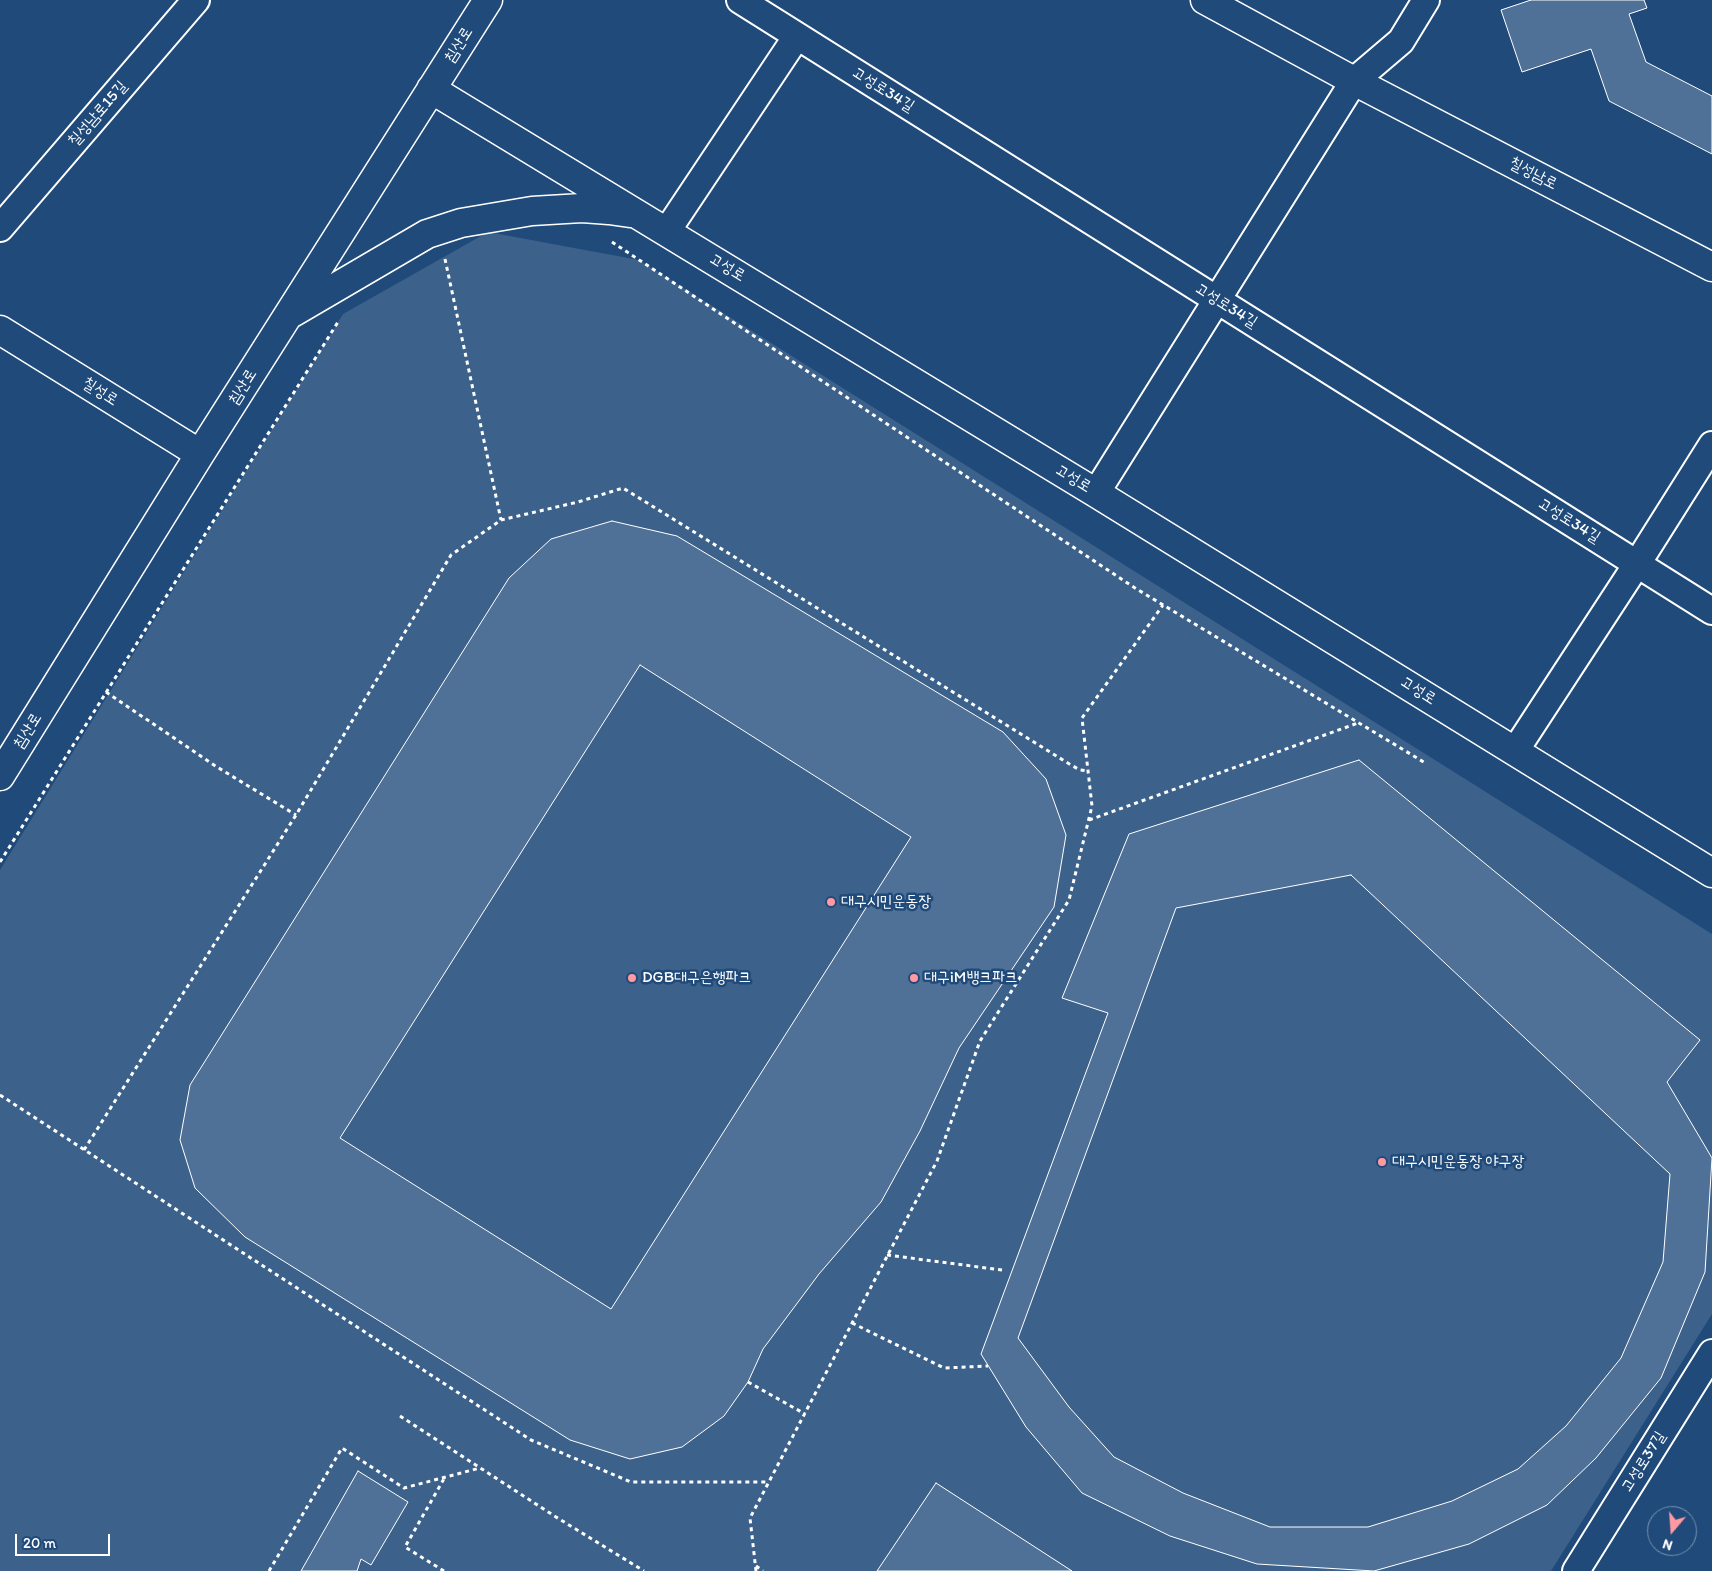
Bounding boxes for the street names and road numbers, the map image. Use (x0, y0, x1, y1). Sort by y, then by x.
street label: 침산로 (441, 24, 477, 66)
street label: 고성로34길 (848, 63, 918, 117)
street label: 칠성남로15길 (64, 77, 132, 151)
street label: 칠성남로 (1506, 154, 1560, 194)
street label: 고성로 (706, 250, 748, 286)
street label: 고성로34길 (1191, 279, 1261, 333)
street label: 침산로 (225, 366, 261, 408)
street label: 칠성로 (79, 374, 121, 410)
street label: 고성로 (1052, 461, 1094, 497)
street label: 고성로34길 (1534, 494, 1604, 548)
street label: 고성로 (1397, 673, 1439, 709)
street label: 침산로 (10, 710, 46, 752)
street label: 고성로37길 (1618, 1428, 1670, 1496)

